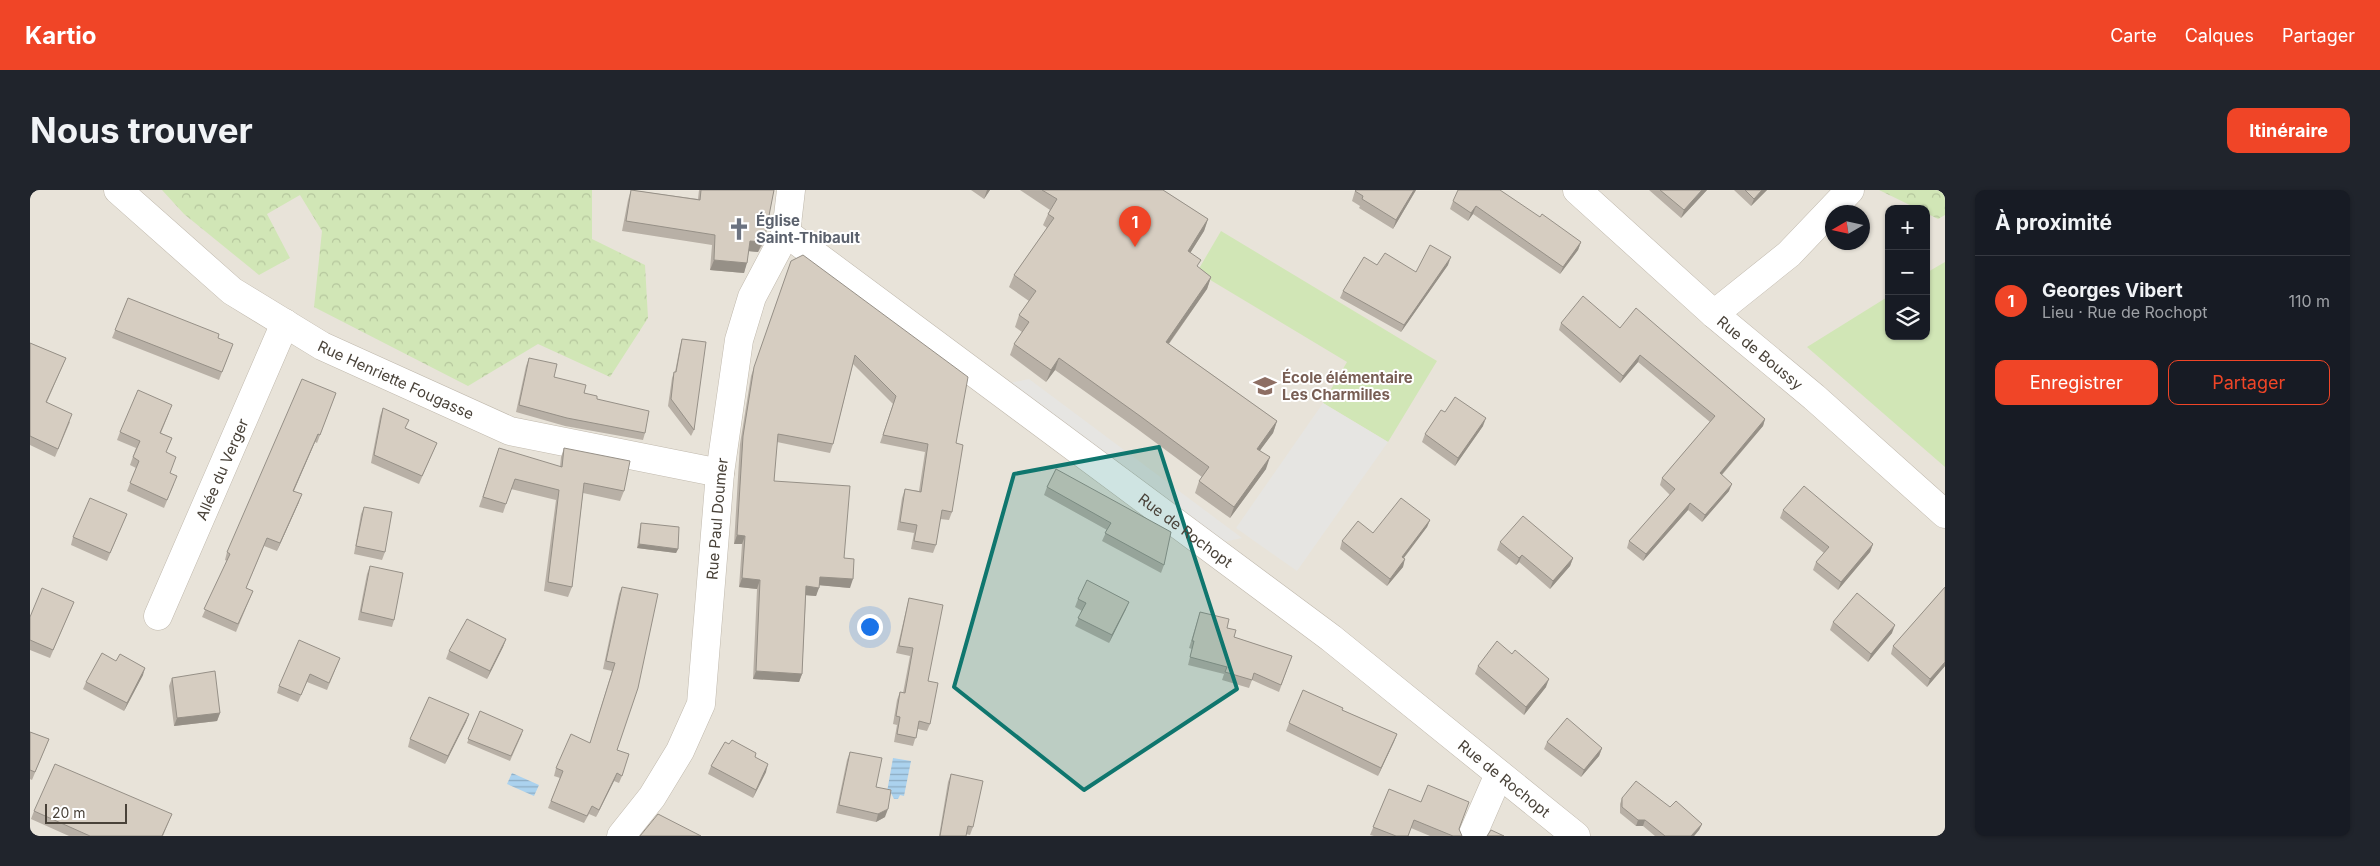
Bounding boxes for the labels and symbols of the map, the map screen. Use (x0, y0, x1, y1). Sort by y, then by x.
north arrow (1825, 205, 1870, 250)
pin: 1 (1119, 206, 1151, 247)
place label: Église Saint-Thibault (756, 211, 860, 247)
church icon: Église Saint-Thibault (726, 216, 752, 242)
street label: Rue de Boussy (1714, 311, 1807, 394)
street label: Rue Henriette Fougasse (315, 336, 477, 423)
place label: École élémentaire Les Charmilles (1282, 368, 1413, 404)
school or university icon: École élémentaire Les Charmilles (1252, 373, 1278, 399)
street label: Allée du Verger (191, 415, 252, 523)
street label: Rue Paul Doumer (702, 456, 732, 581)
street label: Rue de Rochopt (1135, 489, 1237, 571)
your location (857, 614, 883, 640)
street label: Rue de Rochopt (1455, 735, 1554, 821)
scale bar (45, 801, 128, 824)

